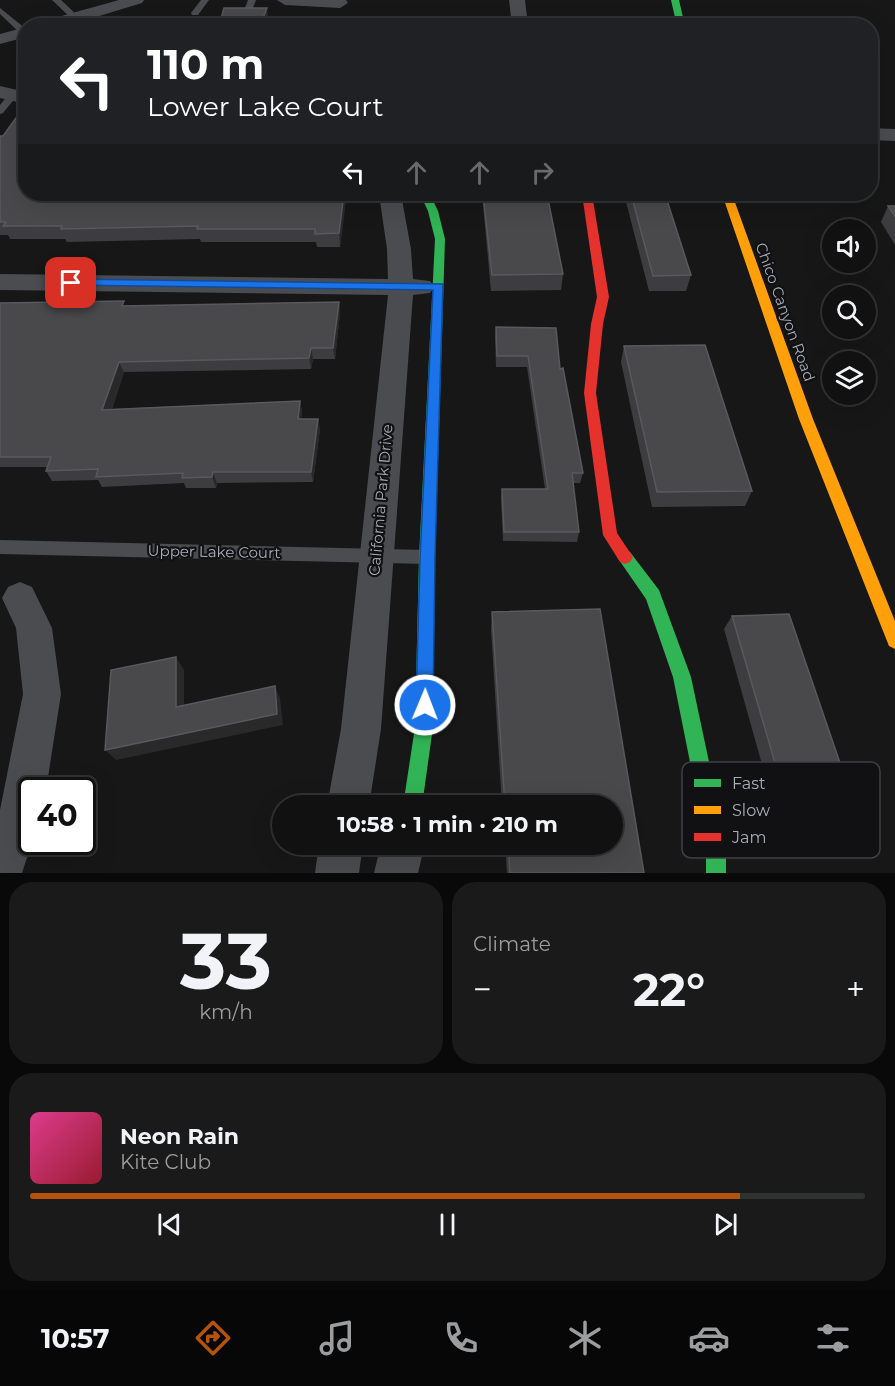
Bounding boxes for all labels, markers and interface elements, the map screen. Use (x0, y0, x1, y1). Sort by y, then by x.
text: 110 m (147, 38, 264, 90)
icon: left (48, 42, 126, 120)
text: Lower Lake Court (147, 90, 383, 123)
icon: left (337, 156, 370, 189)
icon: ahead (400, 156, 433, 189)
icon: ahead (463, 156, 496, 189)
icon: right (526, 156, 559, 189)
map controls (822, 219, 876, 405)
button: sound (822, 219, 876, 273)
street label: Chico Canyon Road (752, 240, 819, 384)
pin (45, 257, 96, 308)
icon: arrive (54, 266, 87, 299)
button: search (822, 285, 876, 339)
button: layers (822, 351, 876, 405)
street label: California Park Drive (364, 423, 397, 577)
street label: Upper Lake Court (148, 541, 281, 562)
position arrow (393, 673, 457, 737)
legend (682, 762, 880, 858)
text: Fast (732, 774, 766, 793)
speed limit sign: 40 (18, 777, 96, 855)
text: Slow (732, 801, 770, 820)
text: 10:58 · 1 min · 210 m (337, 811, 558, 838)
text: Jam (731, 828, 766, 847)
text: 33 (180, 913, 272, 1009)
text: Climate (473, 932, 551, 956)
text: 22° (633, 962, 705, 1017)
text: − (473, 969, 492, 1009)
text: + (846, 969, 865, 1009)
text: km/h (199, 1000, 253, 1024)
text: Neon Rain (120, 1123, 239, 1150)
text: Kite Club (120, 1150, 211, 1174)
icon: previous (153, 1208, 186, 1241)
icon: pause (431, 1208, 464, 1241)
icon: next (709, 1208, 742, 1241)
icon: directions (192, 1317, 234, 1359)
icon: music (316, 1317, 358, 1359)
icon: phone (440, 1317, 482, 1359)
icon: climate (564, 1317, 606, 1359)
icon: car (688, 1317, 730, 1359)
icon: filters (812, 1317, 854, 1359)
text: 10:57 (41, 1322, 110, 1355)

